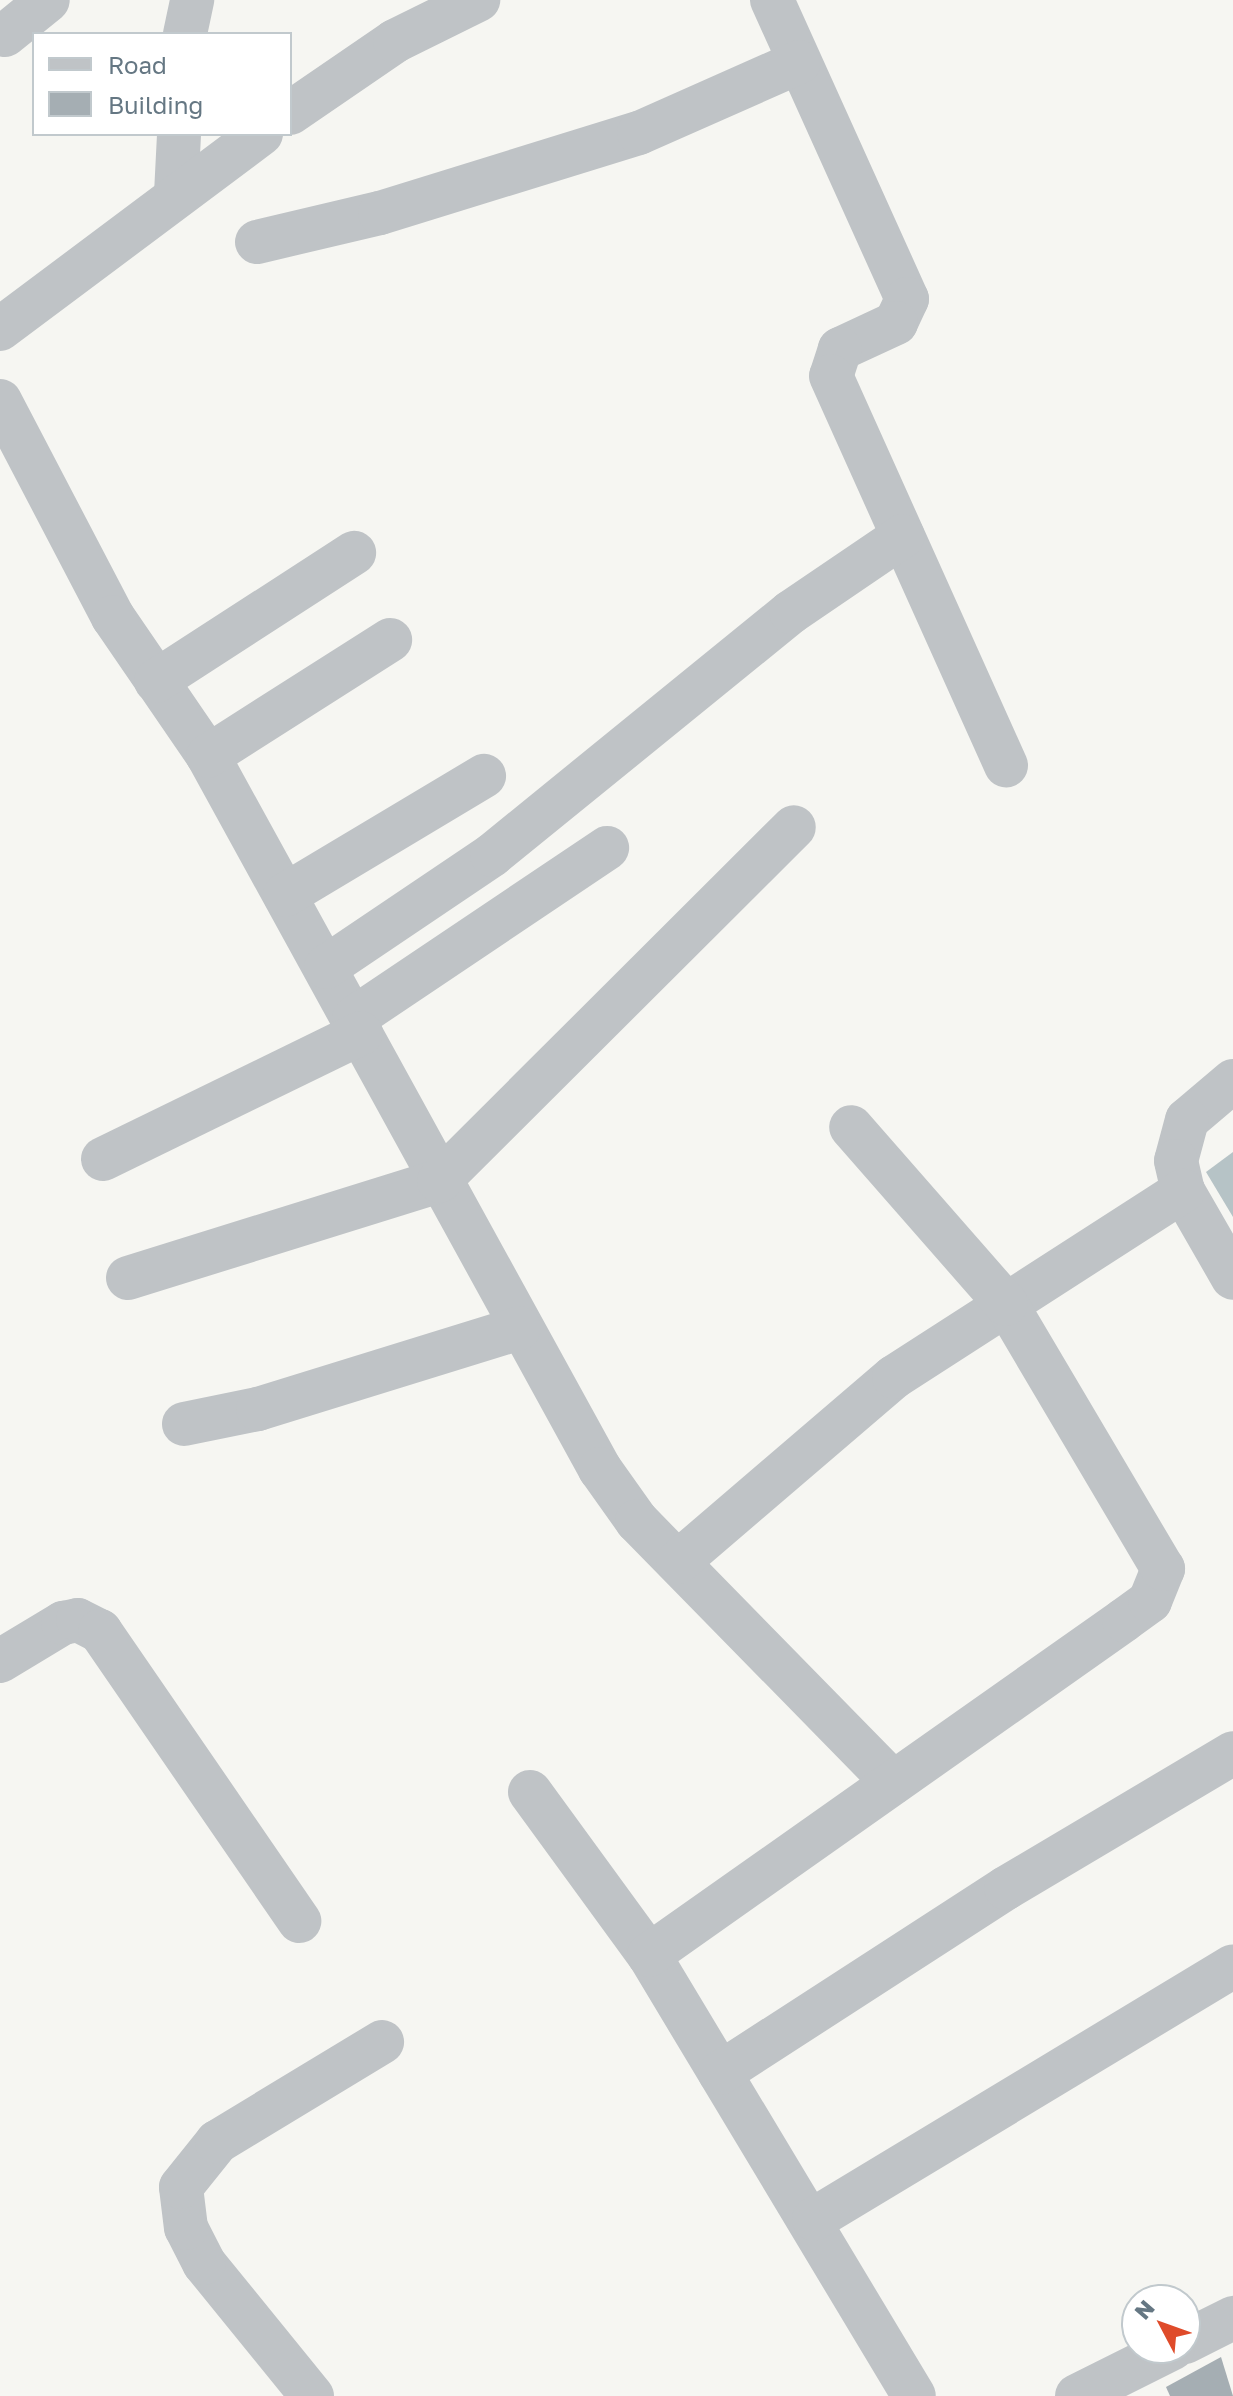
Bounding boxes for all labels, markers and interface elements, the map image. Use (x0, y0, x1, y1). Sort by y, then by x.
legend (32, 32, 292, 136)
text: Road (108, 50, 167, 79)
text: Building (108, 90, 203, 119)
north arrow (1121, 2284, 1201, 2364)
text: N (1128, 2294, 1160, 2324)

